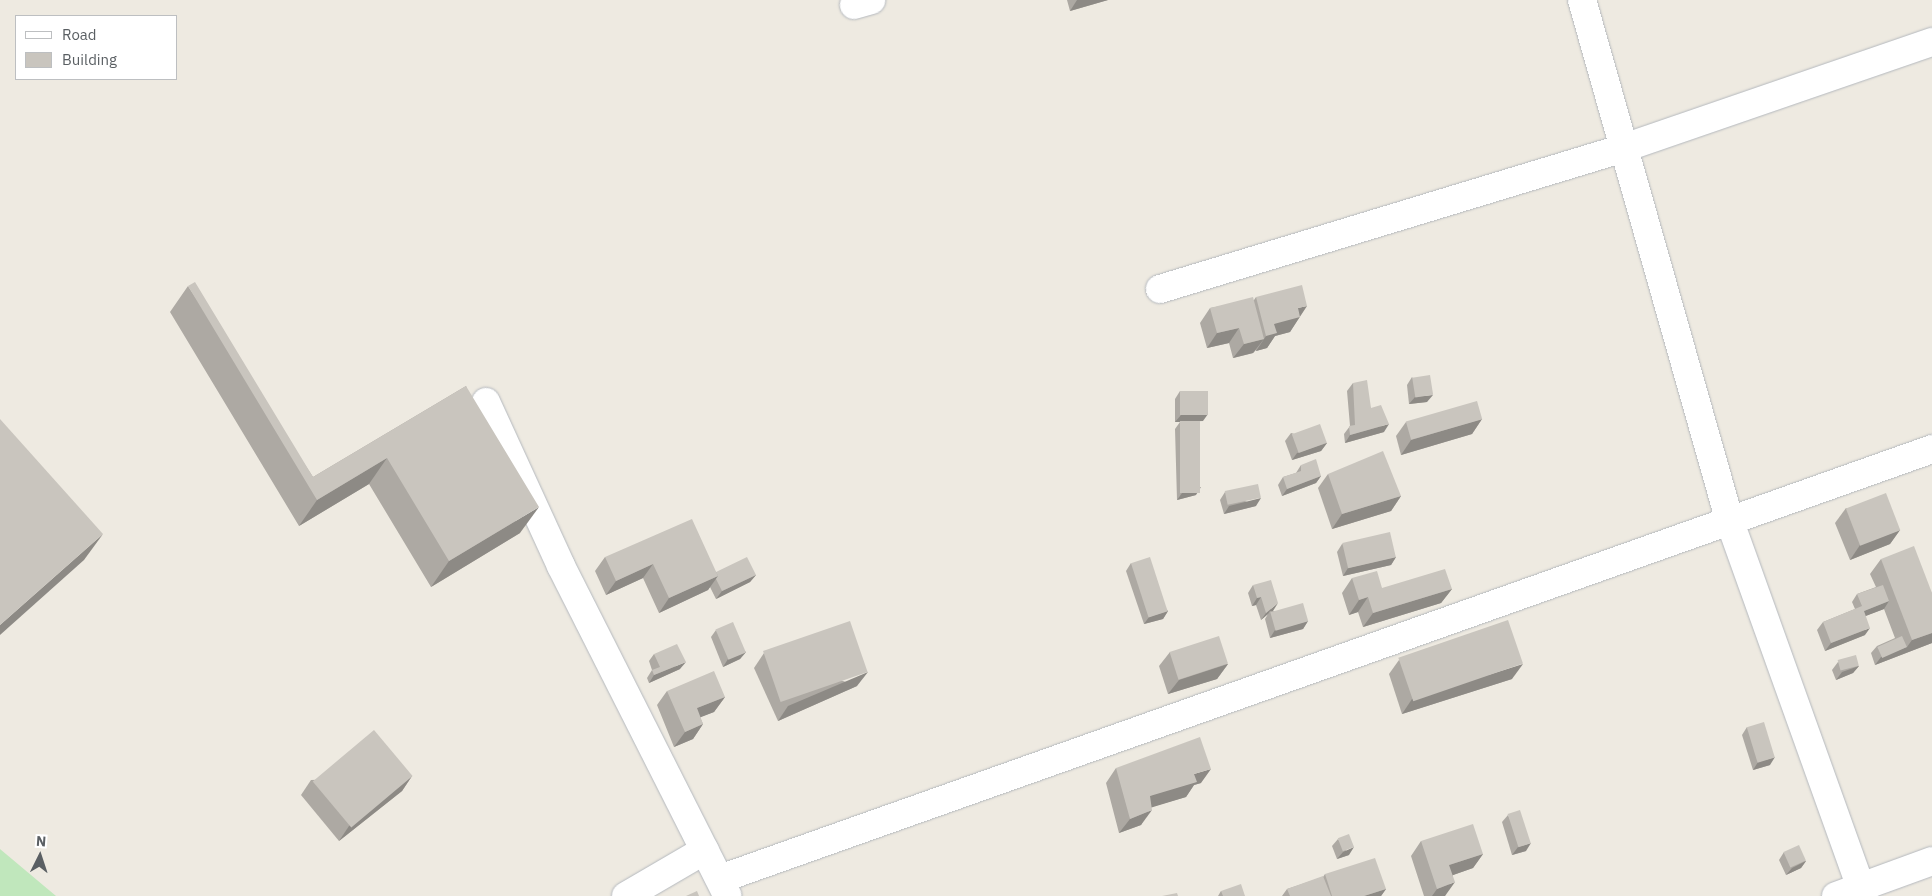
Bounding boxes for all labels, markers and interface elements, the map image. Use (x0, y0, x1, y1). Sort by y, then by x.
legend (15, 15, 178, 80)
text: Road (62, 25, 97, 44)
text: Building (62, 50, 117, 69)
north arrow (15, 831, 65, 881)
text: N (35, 832, 47, 850)

